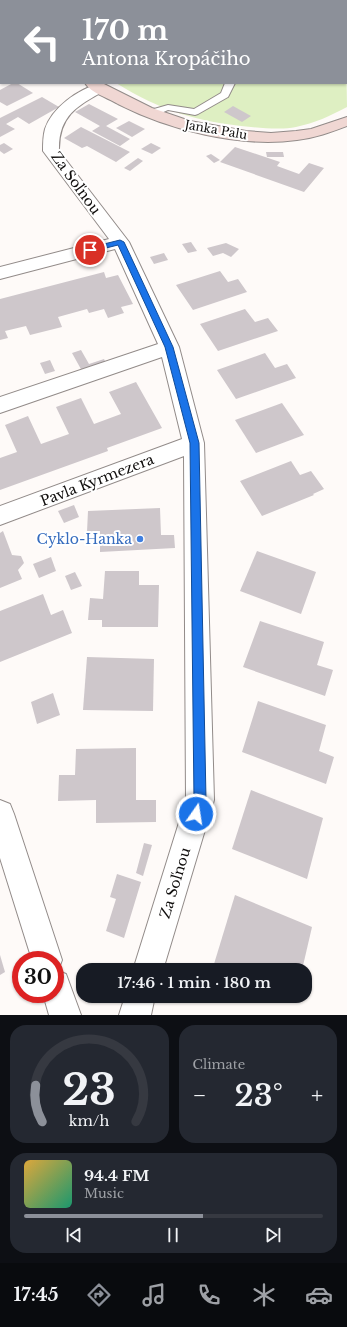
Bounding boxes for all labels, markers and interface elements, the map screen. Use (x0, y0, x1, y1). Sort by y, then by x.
text: 170 m (82, 13, 168, 48)
icon: left (16, 16, 68, 68)
text: Antona Kropáčiho (82, 48, 251, 70)
street label: Janka Palu (182, 116, 249, 142)
street label: Za Soľnou (47, 148, 105, 218)
pin (73, 233, 107, 267)
icon: arrive (79, 239, 101, 261)
street label: Pavla Kyrmezera (38, 450, 157, 510)
place label: Cyklo-Hanka (37, 530, 132, 548)
marker: Cyklo-Hanka (135, 534, 145, 544)
position arrow (175, 793, 217, 835)
street label: Za Soľnou (156, 845, 195, 921)
speed limit sign: 30 (12, 951, 64, 1003)
text: 17:46 · 1 min · 180 m (117, 973, 271, 992)
text: Climate (193, 1056, 245, 1073)
text: 23 (62, 1065, 116, 1116)
text: 23° (235, 1077, 283, 1114)
text: − (193, 1082, 206, 1109)
text: + (311, 1082, 323, 1109)
text: km/h (69, 1112, 110, 1130)
text: 94.4 FM (84, 1166, 149, 1185)
text: Music (84, 1185, 124, 1202)
icon: previous (63, 1224, 85, 1246)
icon: pause (162, 1224, 184, 1246)
icon: next (262, 1224, 284, 1246)
icon: directions (85, 1281, 113, 1309)
icon: music (140, 1281, 168, 1309)
icon: phone (195, 1281, 223, 1309)
icon: climate (250, 1281, 278, 1309)
icon: car (305, 1281, 333, 1309)
text: 17:45 (14, 1284, 58, 1306)

